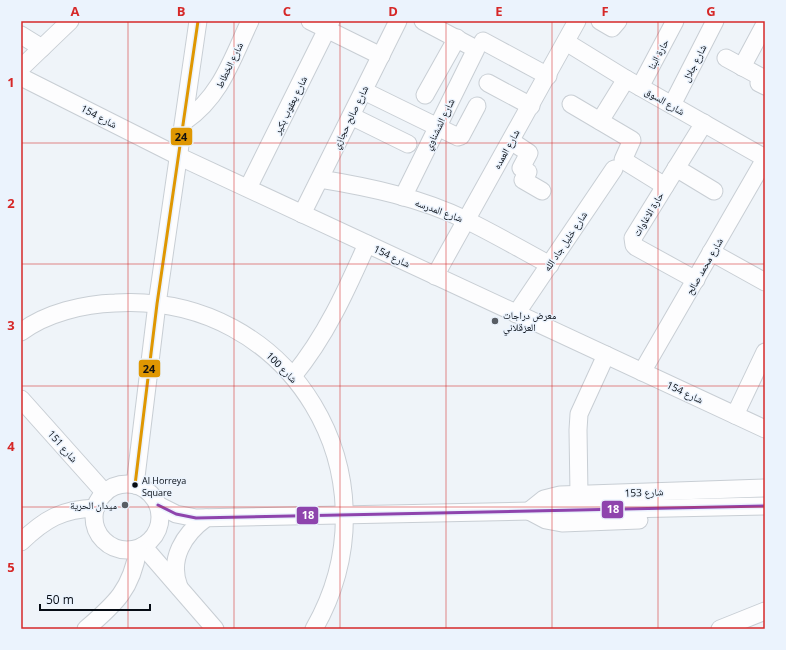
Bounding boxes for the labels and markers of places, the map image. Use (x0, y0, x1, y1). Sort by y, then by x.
place label: معرض دراجات العزقلاني (503, 308, 557, 336)
marker: معرض دراجات العزقلاني (490, 316, 500, 326)
place label: Al Horreya Square (142, 474, 186, 499)
marker: Al Horreya Square (130, 480, 140, 490)
place label: ميدان الحرية (70, 498, 117, 512)
marker: ميدان الحرية (120, 500, 130, 510)

